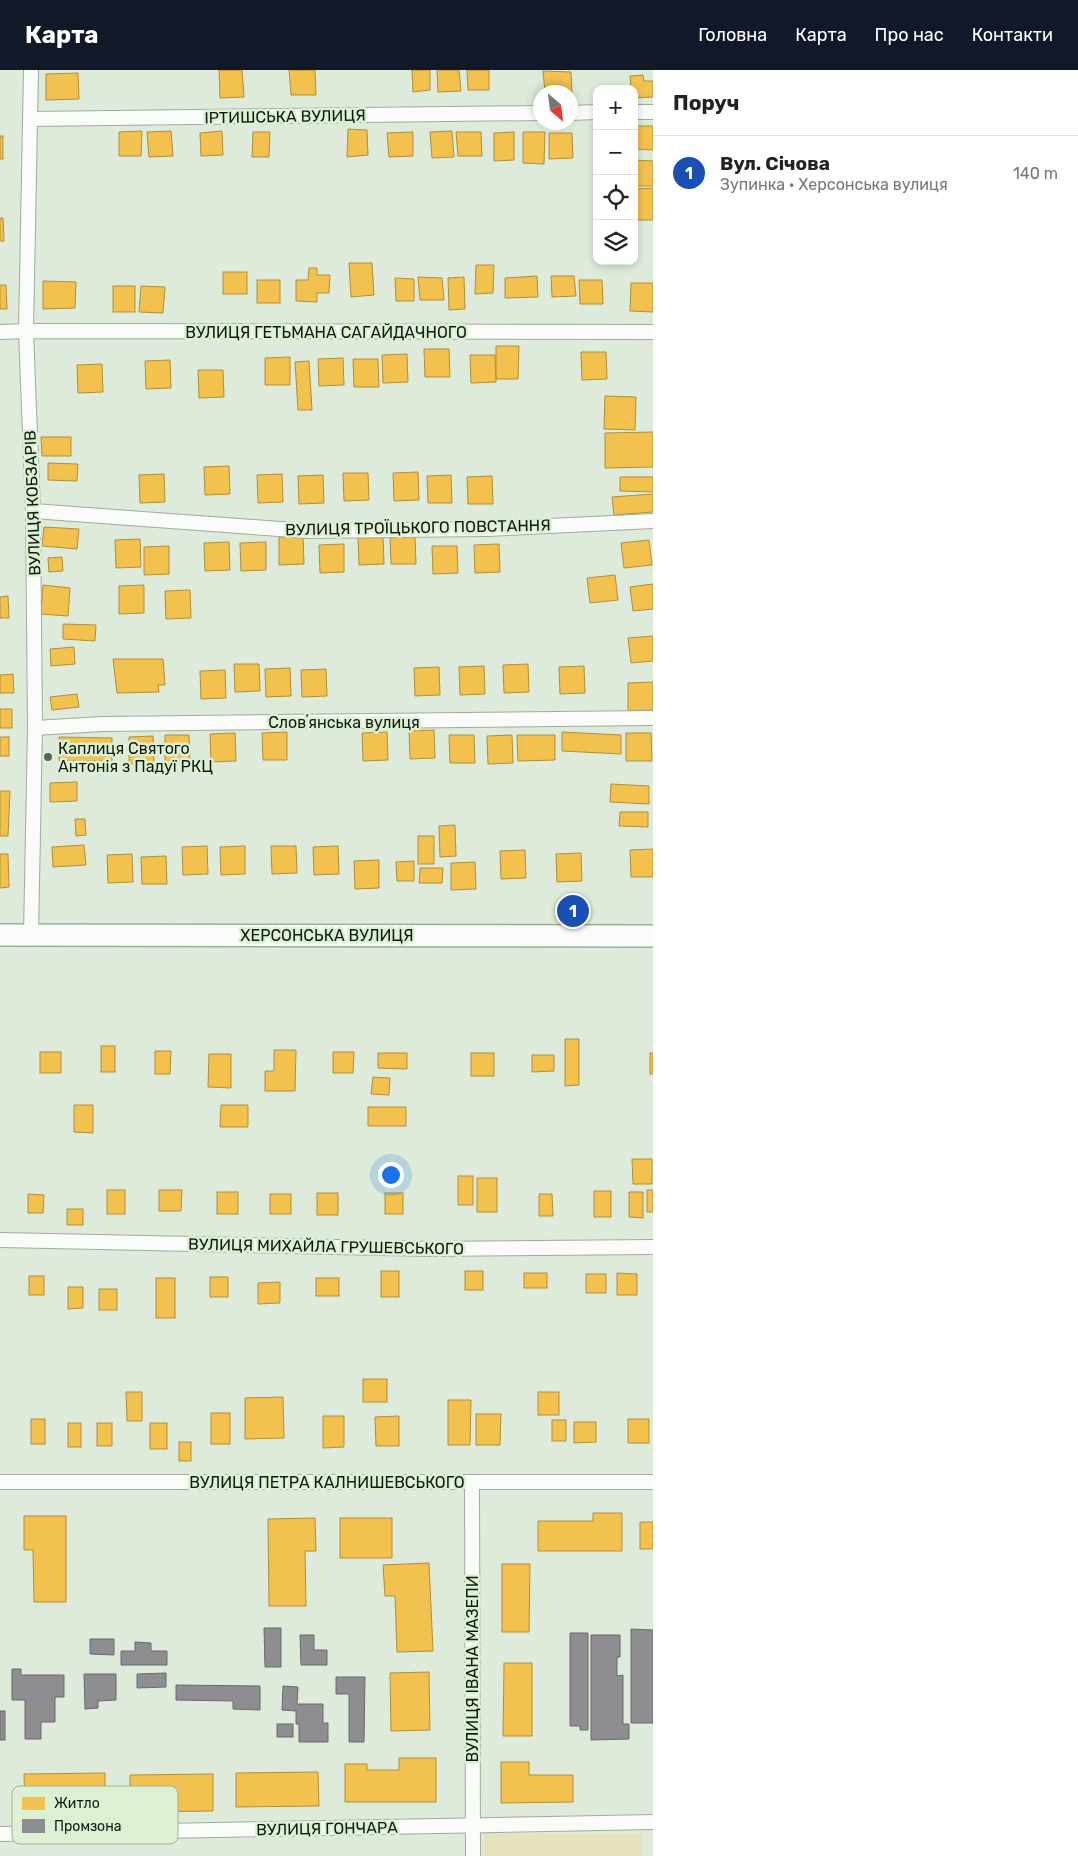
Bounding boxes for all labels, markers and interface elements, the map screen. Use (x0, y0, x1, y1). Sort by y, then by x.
text: Карта (25, 21, 98, 49)
text: Головна (698, 24, 767, 46)
text: Карта (795, 24, 847, 46)
text: Про нас (875, 24, 944, 46)
text: Контакти (972, 24, 1053, 46)
north arrow (533, 85, 578, 130)
map controls (593, 85, 638, 265)
button: + (593, 85, 638, 130)
text: Поруч (673, 90, 739, 115)
street label: ІРТИШСЬКА ВУЛИЦЯ (204, 106, 366, 127)
button: − (593, 130, 638, 175)
text: Вул. Січова (720, 152, 830, 175)
text: 1 (685, 164, 693, 183)
text: 140 m (1013, 164, 1058, 183)
button: locate (593, 175, 638, 220)
text: Зупинка · Херсонська вулиця (720, 175, 948, 194)
button: layers (593, 220, 638, 265)
street label: ВУЛИЦЯ ГЕТЬМАНА САГАЙДАЧНОГО (185, 323, 467, 342)
street label: ВУЛИЦЯ КОБЗАРІВ (20, 430, 45, 576)
street label: ВУЛИЦЯ ТРОЇЦЬКОГО ПОВСТАННЯ (285, 516, 551, 539)
street label: Словʼянська вулиця (268, 713, 420, 732)
place label: Каплиця Святого Антонія з Падуї РКЦ (58, 739, 213, 776)
marker: Каплиця Святого Антонія з Падуї РКЦ (42, 751, 54, 763)
pin: 1 (557, 892, 589, 930)
street label: ХЕРСОНСЬКА ВУЛИЦЯ (240, 926, 414, 945)
your location (378, 1162, 404, 1188)
street label: ВУЛИЦЯ МИХАЙЛА ГРУШЕВСЬКОГО (188, 1235, 464, 1258)
street label: ВУЛИЦЯ ПЕТРА КАЛНИШЕВСЬКОГО (189, 1473, 465, 1492)
street label: ВУЛИЦЯ ІВАНА МАЗЕПИ (463, 1575, 482, 1763)
legend (12, 1786, 178, 1844)
text: Житло (54, 1795, 100, 1812)
text: Промзона (54, 1818, 121, 1835)
street label: ВУЛИЦЯ ГОНЧАРА (256, 1818, 398, 1839)

